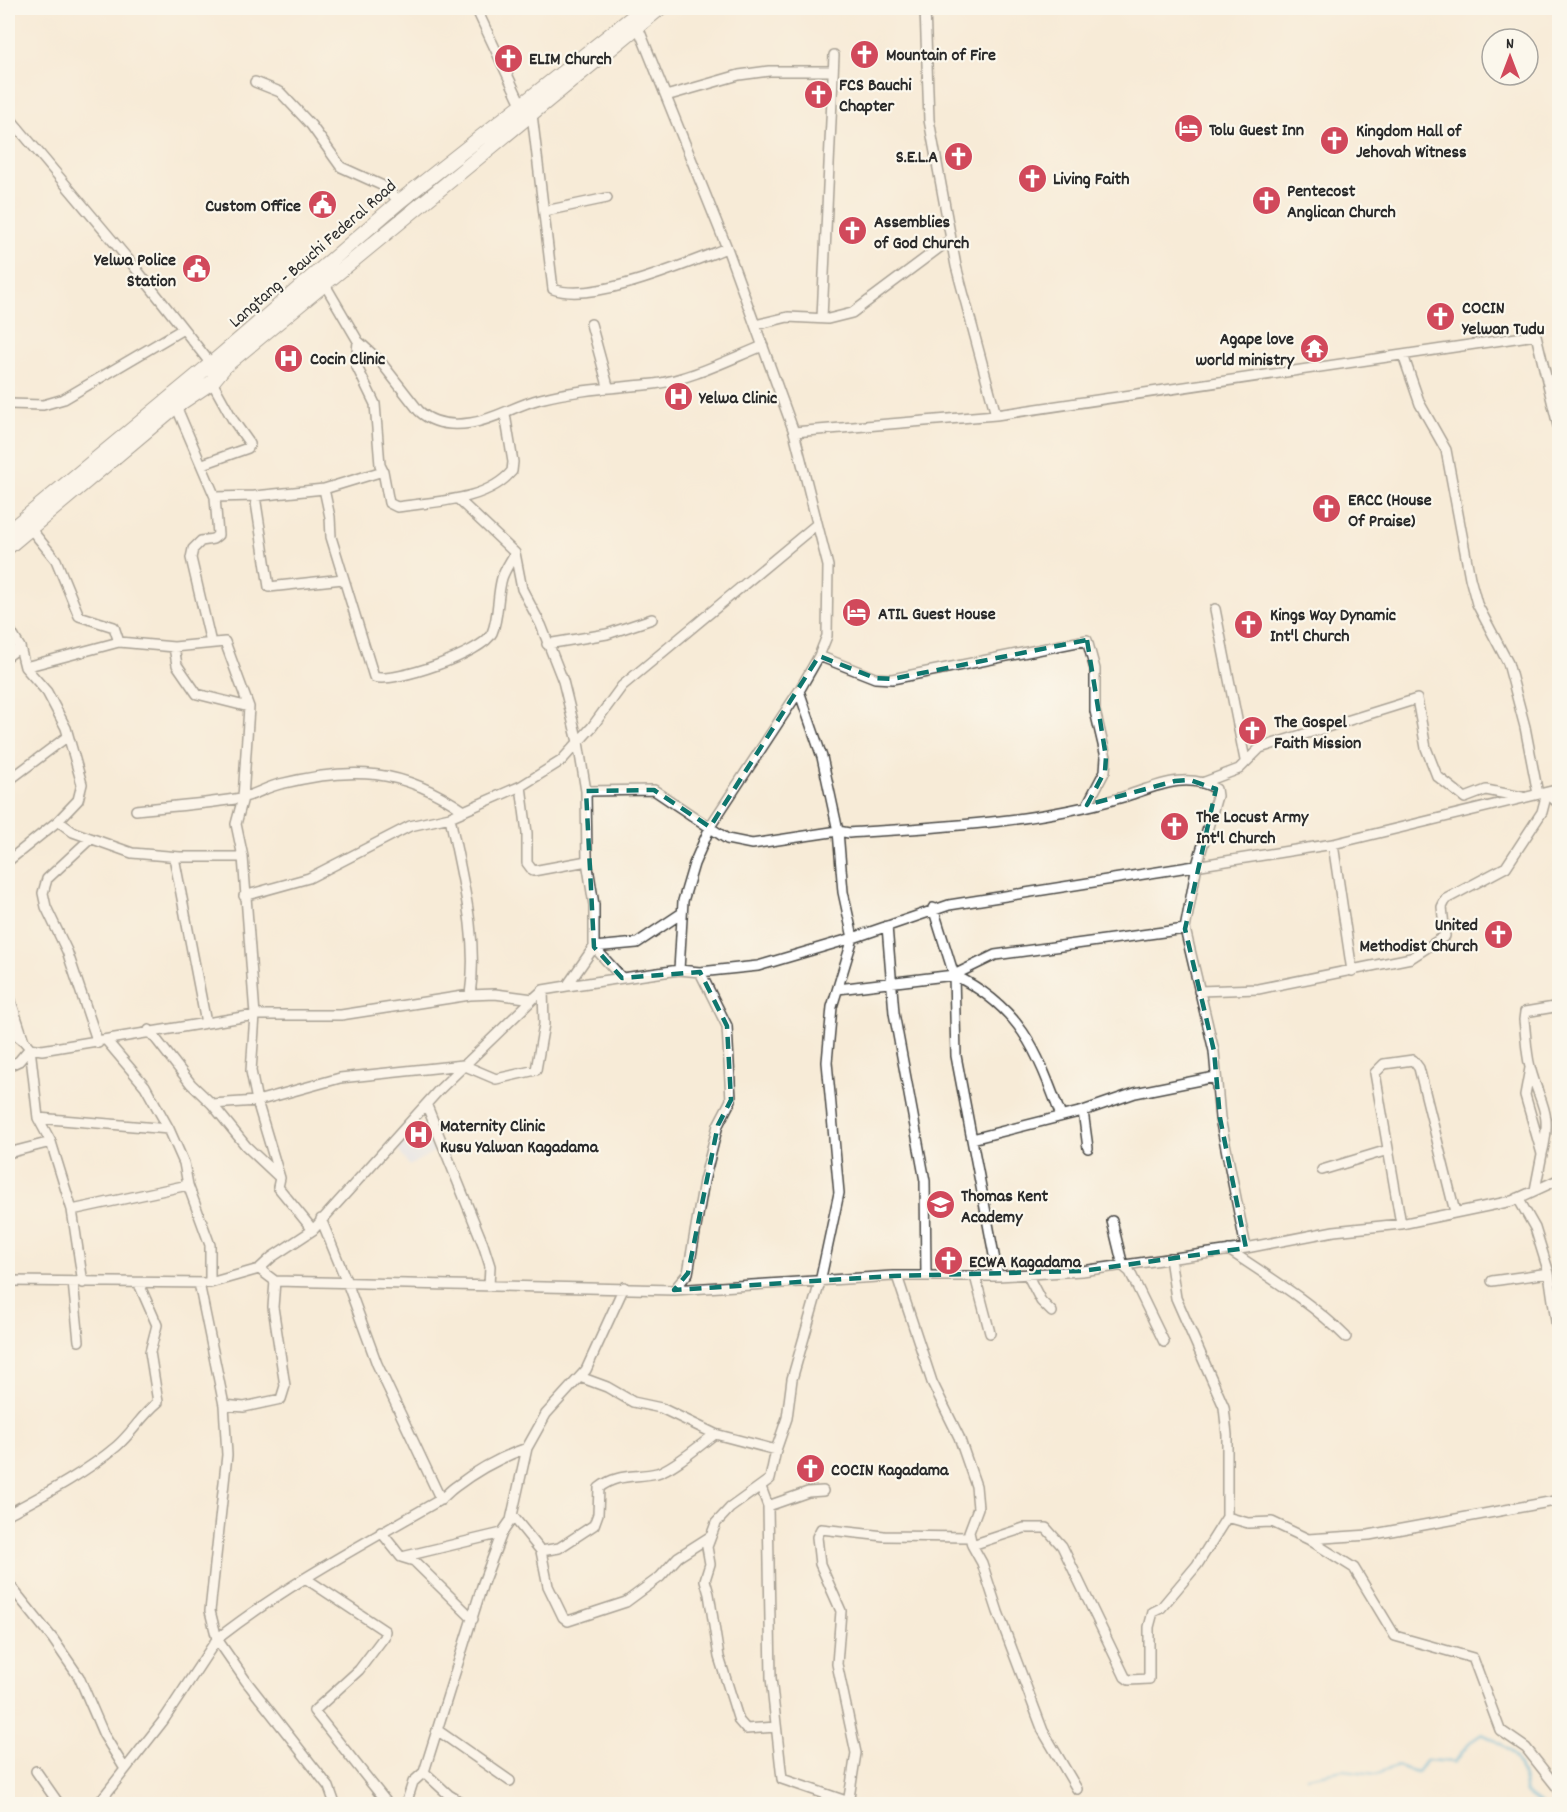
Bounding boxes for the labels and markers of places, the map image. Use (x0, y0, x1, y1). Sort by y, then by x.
church icon: Mountain of Fire (849, 38, 881, 70)
church icon: ELIM Church (492, 42, 524, 74)
place label: Mountain of Fire (886, 44, 996, 69)
place label: ELIM Church (529, 48, 612, 73)
place label: FCS Bauchi Chapter (839, 74, 912, 120)
church icon: FCS Bauchi Chapter (802, 78, 834, 110)
hotel icon: Tolu Guest Inn (1172, 113, 1204, 145)
place label: Tolu Guest Inn (1209, 119, 1304, 144)
place label: Kingdom Hall of Jehovah Witness (1356, 120, 1467, 166)
church icon: Kingdom Hall of Jehovah Witness (1319, 124, 1351, 156)
church icon: S.E.L.A (943, 140, 975, 172)
place label: S.E.L.A (896, 146, 938, 171)
church icon: Living Faith (1016, 162, 1048, 194)
place label: Living Faith (1053, 168, 1129, 193)
place label: Pentecost Anglican Church (1287, 180, 1396, 226)
church icon: Pentecost Anglican Church (1250, 184, 1282, 216)
public building icon: Custom Office (306, 189, 338, 221)
place label: Custom Office (205, 195, 301, 220)
place label: Assemblies of God Church (874, 211, 969, 257)
church icon: Assemblies of God Church (837, 215, 869, 247)
place label: Yelwa Police Station (93, 249, 176, 295)
public building icon: Yelwa Police Station (181, 253, 213, 285)
place label: COCIN Yelwan Tudu (1461, 297, 1545, 343)
church icon: COCIN Yelwan Tudu (1425, 301, 1457, 333)
place label: Agape love world ministry (1195, 328, 1295, 374)
temple icon: Agape love world ministry (1299, 332, 1331, 364)
hospital icon: Cocin Clinic (273, 342, 305, 374)
place label: Cocin Clinic (310, 348, 385, 373)
hospital icon: Yelwa Clinic (662, 381, 694, 413)
place label: Yelwa Clinic (698, 387, 777, 412)
place label: ERCC (House Of Praise) (1348, 489, 1432, 535)
church icon: ERCC (House Of Praise) (1311, 493, 1343, 525)
hotel icon: ATIL Guest House (841, 597, 873, 629)
place label: ATIL Guest House (878, 603, 996, 628)
place label: Kings Way Dynamic Int'l Church (1270, 604, 1396, 650)
church icon: Kings Way Dynamic Int'l Church (1233, 608, 1265, 640)
place label: The Gospel Faith Mission (1274, 711, 1361, 757)
church icon: The Gospel Faith Mission (1237, 715, 1269, 747)
place label: The Locust Army Int'l Church (1196, 806, 1309, 852)
church icon: The Locust Army Int'l Church (1159, 810, 1191, 842)
place label: United Methodist Church (1360, 914, 1478, 960)
church icon: United Methodist Church (1483, 918, 1515, 950)
place label: Maternity Clinic Kusu Yalwan Kagadama (440, 1115, 599, 1161)
hospital icon: Maternity Clinic Kusu Yalwan Kagadama (403, 1119, 435, 1151)
place label: Thomas Kent Academy (961, 1185, 1049, 1231)
school or university icon: Thomas Kent Academy (924, 1189, 956, 1221)
church icon: ECWA Kagadama (932, 1245, 964, 1277)
place label: ECWA Kagadama (969, 1251, 1082, 1276)
church icon: COCIN Kagadama (794, 1453, 826, 1485)
place label: COCIN Kagadama (831, 1459, 949, 1484)

